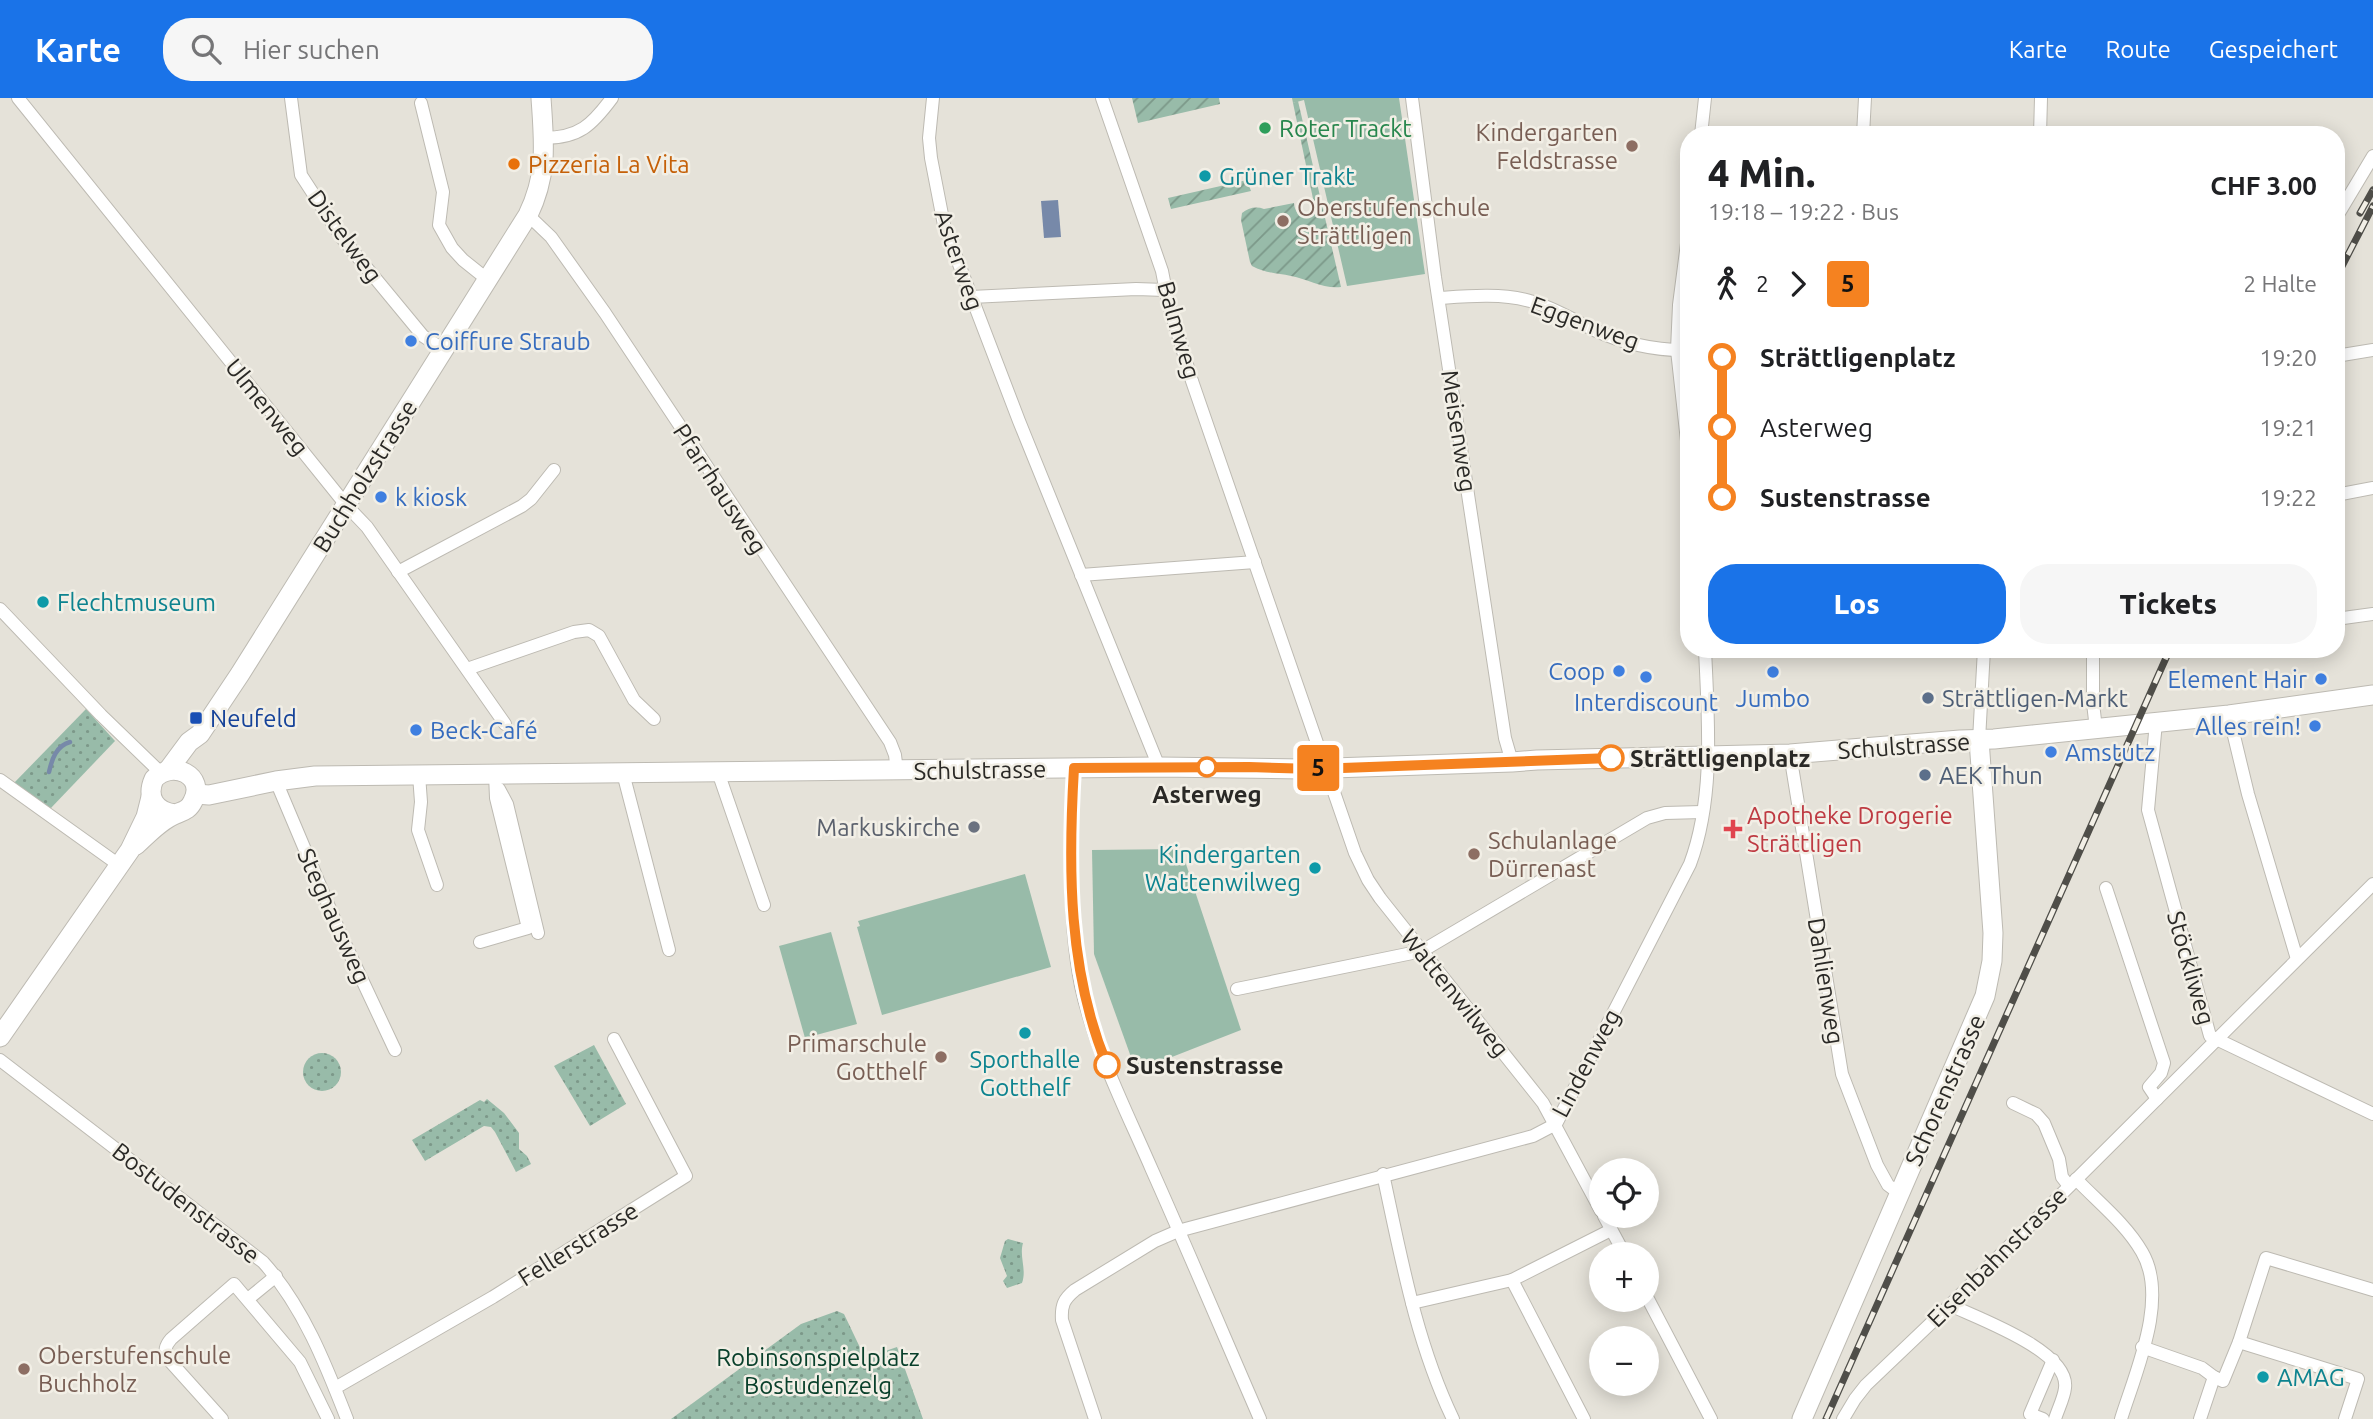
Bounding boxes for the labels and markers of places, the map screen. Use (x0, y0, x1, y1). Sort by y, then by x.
place label: Roter Trackt (1279, 115, 1412, 142)
place label: Kindergarten Feldstrasse (1475, 119, 1618, 174)
marker: Roter Trackt (1257, 120, 1273, 136)
marker: Kindergarten Feldstrasse (1624, 138, 1640, 154)
place label: Pizzeria La Vita (528, 151, 690, 178)
marker: Pizzeria La Vita (506, 156, 522, 172)
place label: Grüner Trakt (1219, 163, 1355, 190)
marker: Grüner Trakt (1197, 168, 1213, 184)
place label: Oberstufenschule Strättligen (1297, 194, 1490, 249)
marker: Oberstufenschule Strättligen (1275, 213, 1291, 229)
place label: Coiffure Straub (425, 328, 591, 355)
marker: Coiffure Straub (403, 333, 419, 349)
place label: k kiosk (395, 484, 467, 511)
marker: k kiosk (373, 489, 389, 505)
place label: Flechtmuseum (57, 589, 216, 616)
marker: Flechtmuseum (35, 594, 51, 610)
place label: Coop (1548, 658, 1605, 685)
marker: Coop (1611, 663, 1627, 679)
marker: Jumbo (1765, 664, 1781, 680)
place label: Element Hair (2167, 666, 2307, 693)
marker: Interdiscount (1638, 669, 1654, 685)
marker: Element Hair (2313, 671, 2329, 687)
place label: Jumbo (1736, 685, 1810, 712)
place label: Strättligen-Markt (1942, 685, 2128, 712)
place label: Interdiscount (1574, 689, 1718, 716)
marker: Strättligen-Markt (1920, 690, 1936, 706)
place label: Neufeld (210, 705, 297, 732)
marker: Neufeld (188, 710, 204, 726)
place label: Alles rein! (2195, 713, 2301, 740)
place label: Beck-Café (430, 717, 538, 744)
marker: Alles rein! (2307, 718, 2323, 734)
marker: Beck-Café (408, 722, 424, 738)
place label: Amstutz (2065, 739, 2155, 766)
marker: Amstutz (2043, 744, 2059, 760)
marker: Strättligenplatz (1598, 745, 1624, 771)
place label: Strättligenplatz (1630, 745, 1810, 772)
marker: Asterweg (1197, 757, 1217, 777)
place label: AEK Thun (1939, 762, 2043, 789)
marker: AEK Thun (1917, 767, 1933, 783)
place label: Asterweg (1152, 781, 1262, 808)
place label: Apotheke Drogerie Strättligen (1747, 802, 1953, 857)
place label: Markuskirche (816, 814, 960, 841)
marker: Markuskirche (966, 819, 982, 835)
marker: Apotheke Drogerie Strättligen (1725, 821, 1741, 837)
place label: Schulanlage Dürrenast (1488, 827, 1617, 882)
place label: Kindergarten Wattenwilweg (1145, 841, 1301, 896)
marker: Schulanlage Dürrenast (1466, 846, 1482, 862)
marker: Kindergarten Wattenwilweg (1307, 860, 1323, 876)
marker: Sporthalle Gotthelf (1017, 1025, 1033, 1041)
place label: Primarschule Gotthelf (787, 1030, 928, 1085)
place label: Sporthalle Gotthelf (969, 1046, 1081, 1101)
marker: Primarschule Gotthelf (933, 1049, 949, 1065)
marker: Sustenstrasse (1094, 1052, 1120, 1078)
place label: Sustenstrasse (1126, 1052, 1284, 1079)
place label: Oberstufenschule Buchholz (38, 1342, 231, 1397)
marker: Oberstufenschule Buchholz (16, 1361, 32, 1377)
place label: AMAG (2277, 1364, 2345, 1391)
marker: AMAG (2255, 1369, 2271, 1385)

